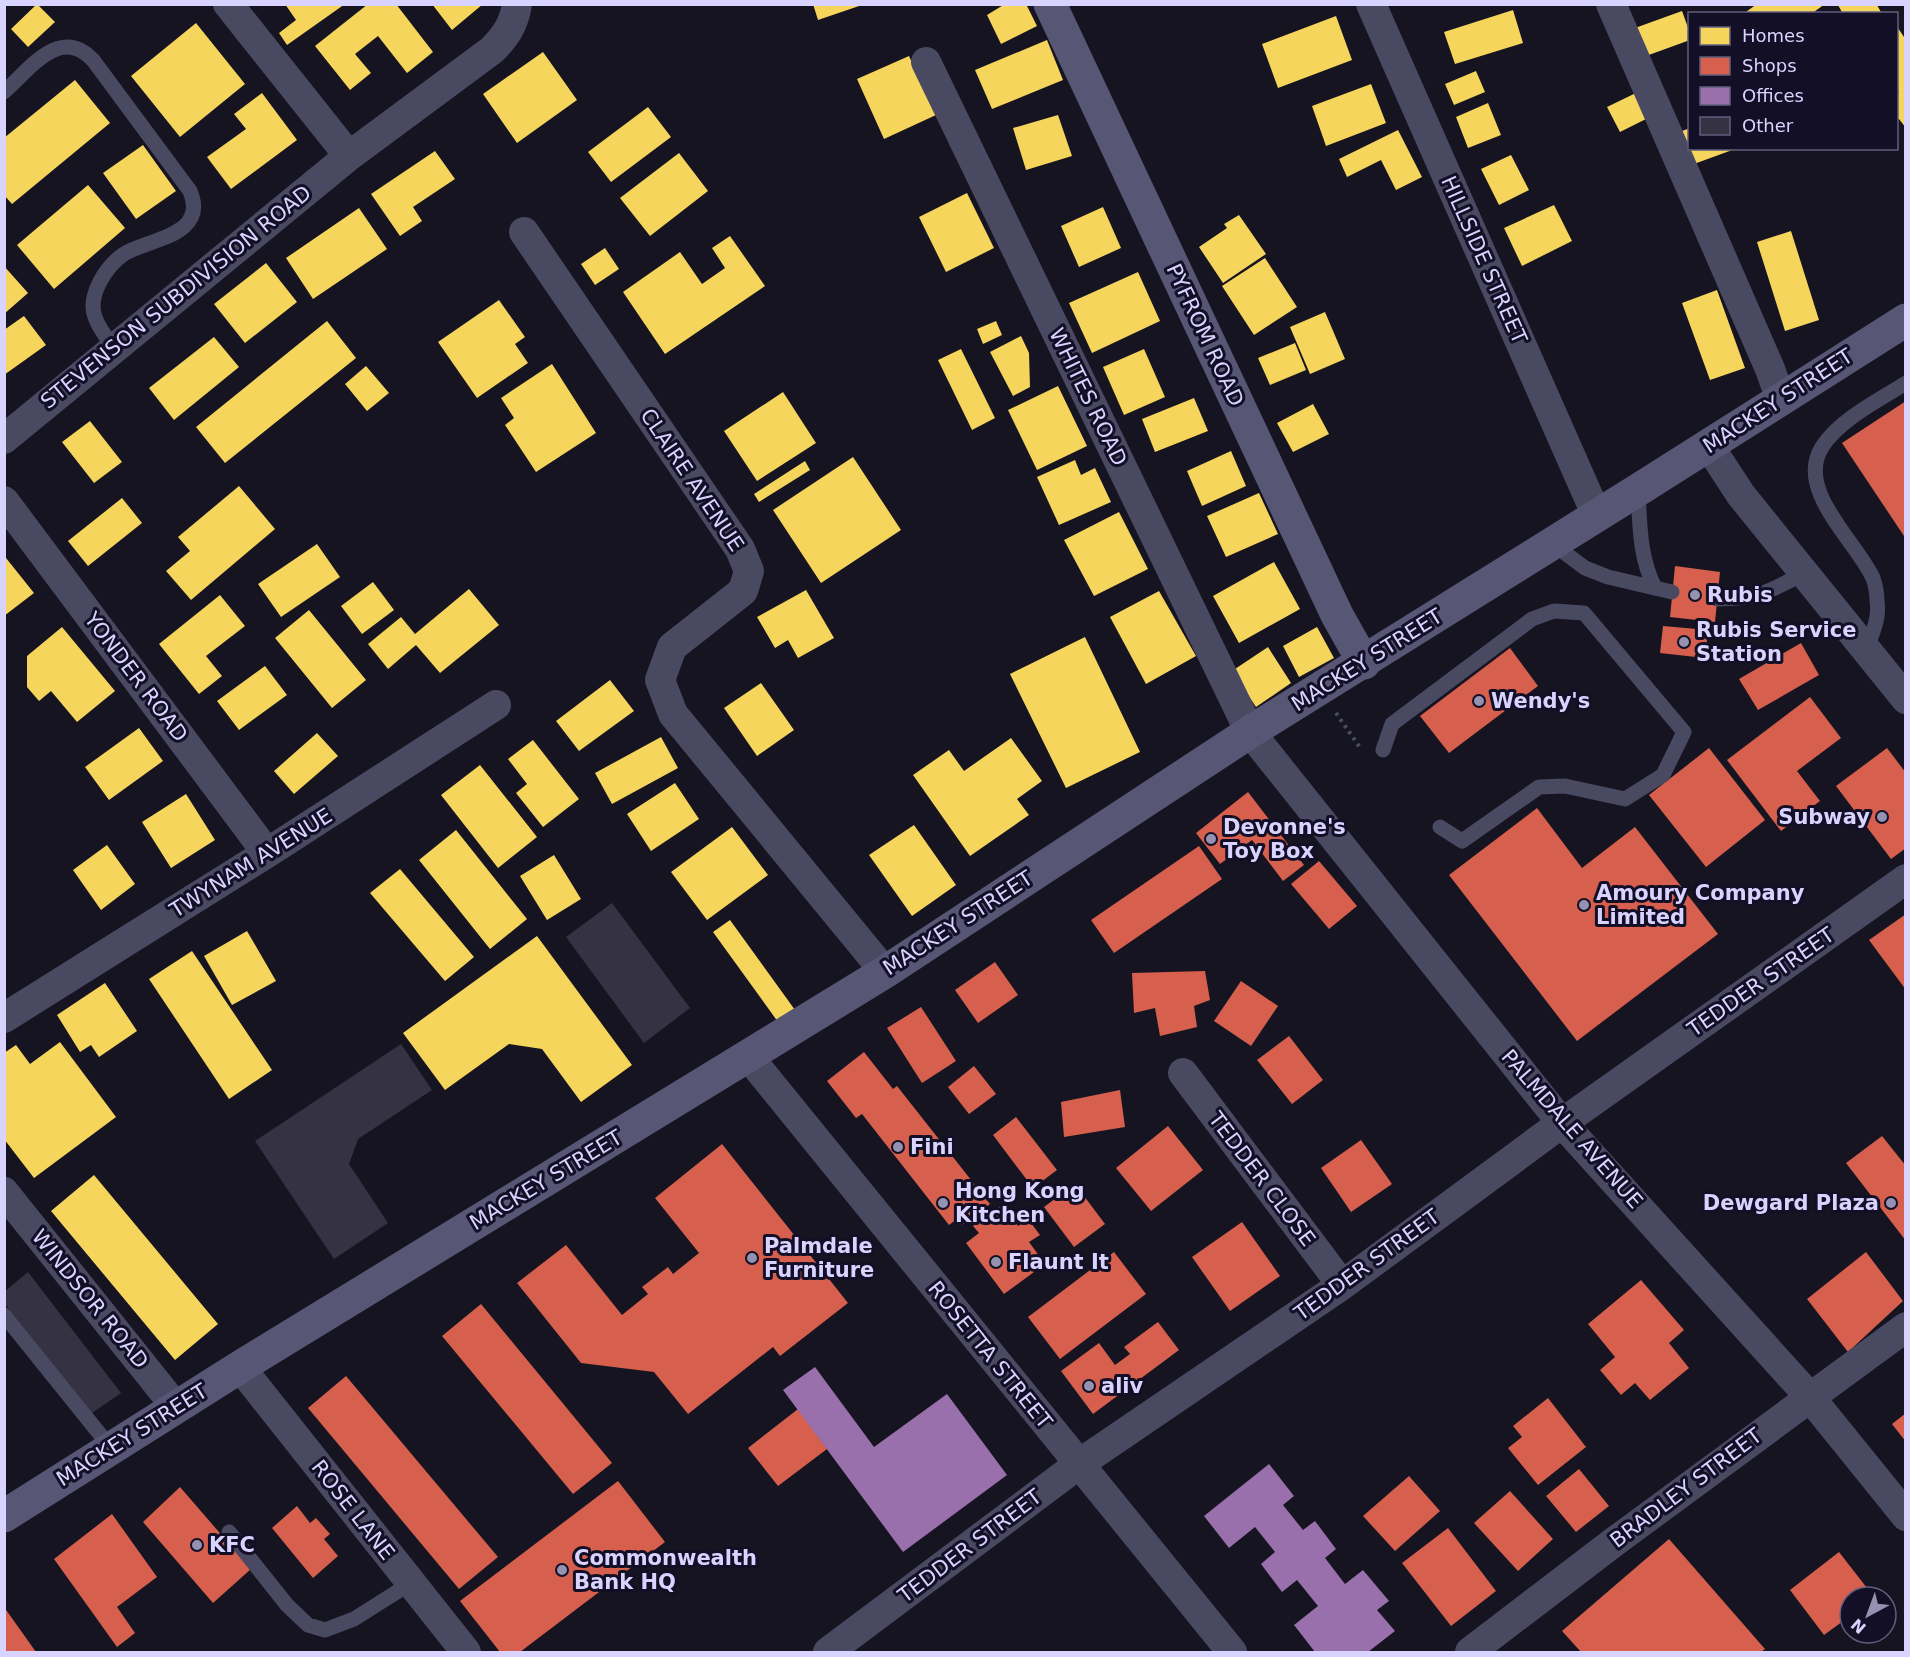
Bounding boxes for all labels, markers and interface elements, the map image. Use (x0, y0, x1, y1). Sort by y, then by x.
legend (1688, 12, 1898, 150)
text: Homes (1742, 25, 1805, 46)
text: Shops (1742, 55, 1797, 76)
text: Offices (1742, 85, 1804, 106)
text: Other (1742, 115, 1794, 136)
street label: HILLSIDE STREET (1436, 172, 1532, 348)
street label: STEVENSON SUBDIVISION ROAD (36, 180, 316, 414)
street label: PYFROM ROAD (1162, 260, 1248, 410)
street label: WHITES ROAD (1044, 324, 1132, 470)
street label: MACKEY STREET (1699, 344, 1857, 458)
street label: CLAIRE AVENUE (635, 404, 749, 556)
place label: Rubis (1707, 583, 1773, 607)
marker: Rubis (1688, 588, 1702, 602)
street label: MACKEY STREET (1287, 604, 1447, 716)
street label: YONDER ROAD (79, 607, 193, 746)
place label: Rubis Service Station (1696, 618, 1856, 666)
marker: Rubis Service Station (1677, 635, 1691, 649)
place label: Wendy's (1491, 689, 1590, 713)
marker: Wendy's (1472, 694, 1486, 708)
street label: TWYNAM AVENUE (165, 803, 336, 923)
place label: Subway (1778, 805, 1870, 829)
marker: Subway (1875, 810, 1889, 824)
place label: Devonne's Toy Box (1223, 815, 1346, 863)
marker: Devonne's Toy Box (1204, 832, 1218, 846)
street label: MACKEY STREET (879, 866, 1037, 980)
place label: Amoury Company Limited (1596, 881, 1805, 929)
marker: Amoury Company Limited (1577, 898, 1591, 912)
street label: TEDDER STREET (1682, 922, 1839, 1042)
street label: PALMDALE AVENUE (1497, 1045, 1647, 1213)
street label: TEDDER CLOSE (1203, 1106, 1320, 1251)
street label: MACKEY STREET (465, 1125, 627, 1235)
place label: Fini (910, 1135, 954, 1159)
marker: Fini (891, 1140, 905, 1154)
place label: Hong Kong Kitchen (955, 1179, 1085, 1227)
place label: Dewgard Plaza (1703, 1191, 1879, 1215)
marker: Hong Kong Kitchen (936, 1196, 950, 1210)
marker: Dewgard Plaza (1884, 1196, 1898, 1210)
street label: TEDDER STREET (1289, 1204, 1444, 1326)
street label: WINDSOR ROAD (27, 1225, 153, 1373)
place label: Palmdale Furniture (764, 1234, 874, 1282)
place label: Flaunt It (1008, 1250, 1109, 1274)
marker: Palmdale Furniture (745, 1251, 759, 1265)
marker: Flaunt It (989, 1255, 1003, 1269)
street label: ROSETTA STREET (923, 1277, 1057, 1434)
place label: aliv (1101, 1374, 1144, 1398)
street label: MACKEY STREET (52, 1379, 212, 1491)
marker: aliv (1082, 1379, 1096, 1393)
street label: BRADLEY STREET (1606, 1423, 1767, 1553)
street label: ROSE LANE (307, 1455, 399, 1565)
street label: TEDDER STREET (893, 1484, 1046, 1608)
place label: KFC (209, 1533, 255, 1557)
marker: KFC (190, 1538, 204, 1552)
place label: Commonwealth Bank HQ (574, 1546, 757, 1594)
marker: Commonwealth Bank HQ (555, 1563, 569, 1577)
north arrow (1838, 1585, 1898, 1645)
text: N (1847, 1614, 1870, 1638)

